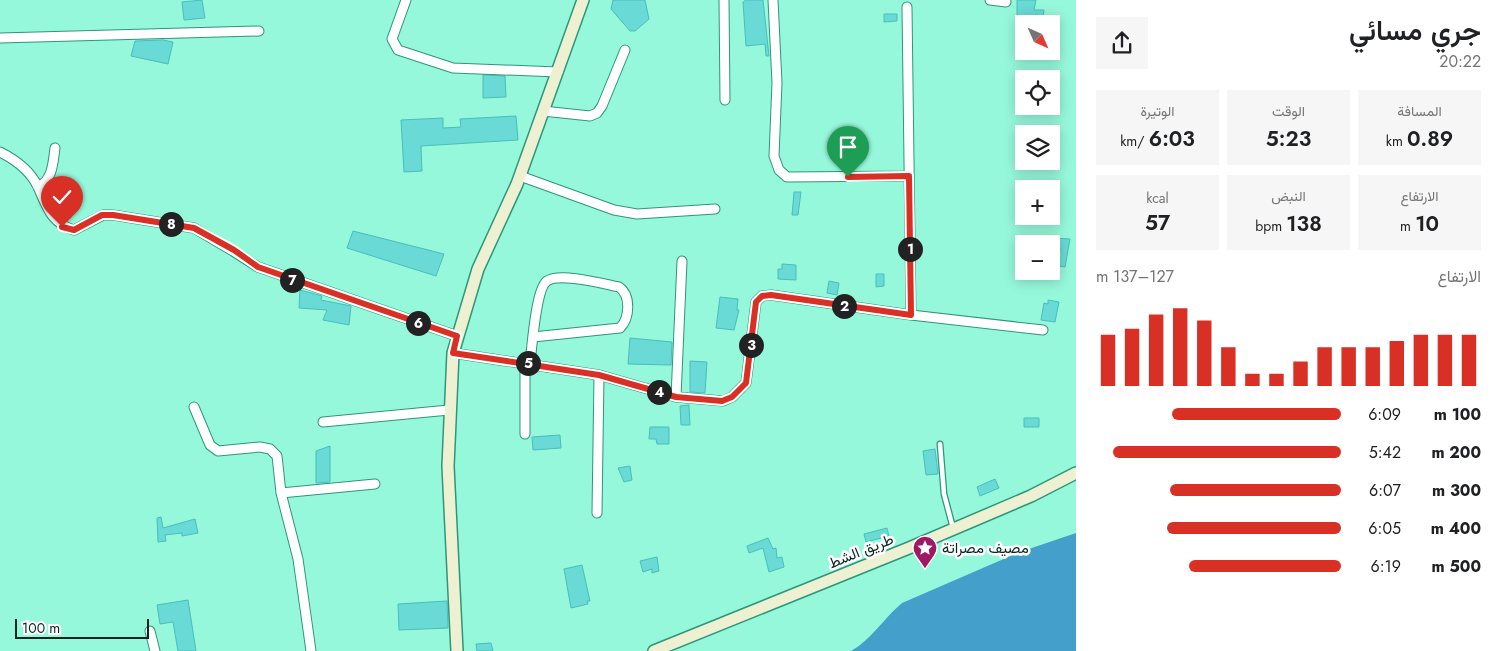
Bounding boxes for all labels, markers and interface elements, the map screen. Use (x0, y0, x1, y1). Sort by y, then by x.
text: جري مسائي (1349, 10, 1481, 51)
north arrow (1015, 15, 1060, 60)
map controls (1015, 15, 1060, 280)
button: share (1096, 17, 1148, 69)
text: 20:22 (1439, 50, 1481, 73)
button: locate (1015, 70, 1060, 115)
text: الوتيرة (1140, 101, 1175, 121)
text: الوقت (1272, 101, 1305, 121)
text: المسافة (1397, 101, 1442, 121)
text: 6:03 (1149, 124, 1195, 154)
text: 5:23 (1266, 124, 1311, 154)
text: 0.89 (1407, 124, 1453, 154)
button: layers (1015, 125, 1060, 170)
pin (827, 126, 869, 177)
text: /km (1120, 131, 1149, 151)
text: km (1386, 131, 1407, 151)
icon: arrive (834, 133, 862, 161)
pin (41, 176, 83, 227)
button: + (1015, 180, 1060, 225)
icon: check (48, 183, 76, 211)
text: النبض (1271, 186, 1306, 206)
text: الارتفاع (1401, 186, 1439, 206)
text: kcal (1146, 188, 1169, 208)
text: 57 (1145, 208, 1170, 238)
text: 138 (1286, 209, 1322, 239)
text: 10 (1415, 209, 1439, 239)
pin: 8 (158, 212, 184, 236)
text: 8 (167, 214, 176, 234)
text: bpm (1255, 216, 1286, 236)
text: m (1400, 216, 1415, 236)
button: − (1015, 235, 1060, 280)
pin: 1 (898, 236, 922, 262)
text: 1 (907, 239, 914, 259)
text: 127–137 m (1096, 265, 1174, 288)
text: الارتفاع (1438, 265, 1481, 288)
pin: 7 (280, 268, 304, 292)
text: 7 (288, 270, 297, 290)
pin: 2 (832, 294, 856, 318)
text: 2 (840, 296, 849, 316)
pin: 6 (406, 310, 430, 336)
text: 6 (414, 313, 423, 333)
pin: 3 (738, 332, 764, 358)
text: 3 (747, 335, 756, 355)
pin: 5 (516, 350, 540, 376)
text: 5 (524, 353, 533, 373)
pin: 4 (646, 380, 672, 404)
text: 4 (655, 382, 664, 402)
text: 6:09 (1368, 403, 1401, 426)
text: 100 m (1434, 403, 1481, 426)
text: 5:42 (1369, 441, 1401, 464)
text: 200 m (1431, 441, 1481, 464)
text: 6:07 (1369, 479, 1401, 502)
text: 300 m (1432, 479, 1481, 502)
text: 6:05 (1368, 517, 1401, 540)
text: 400 m (1431, 517, 1481, 540)
street label: طريق الشط (825, 528, 897, 574)
place icon: مصيف مصراتة (912, 535, 938, 569)
place label: مصيف مصراتة (942, 537, 1029, 559)
text: 6:19 (1371, 555, 1401, 578)
text: 500 m (1432, 555, 1481, 578)
scale bar (15, 616, 149, 639)
text: 100 m (22, 618, 60, 638)

